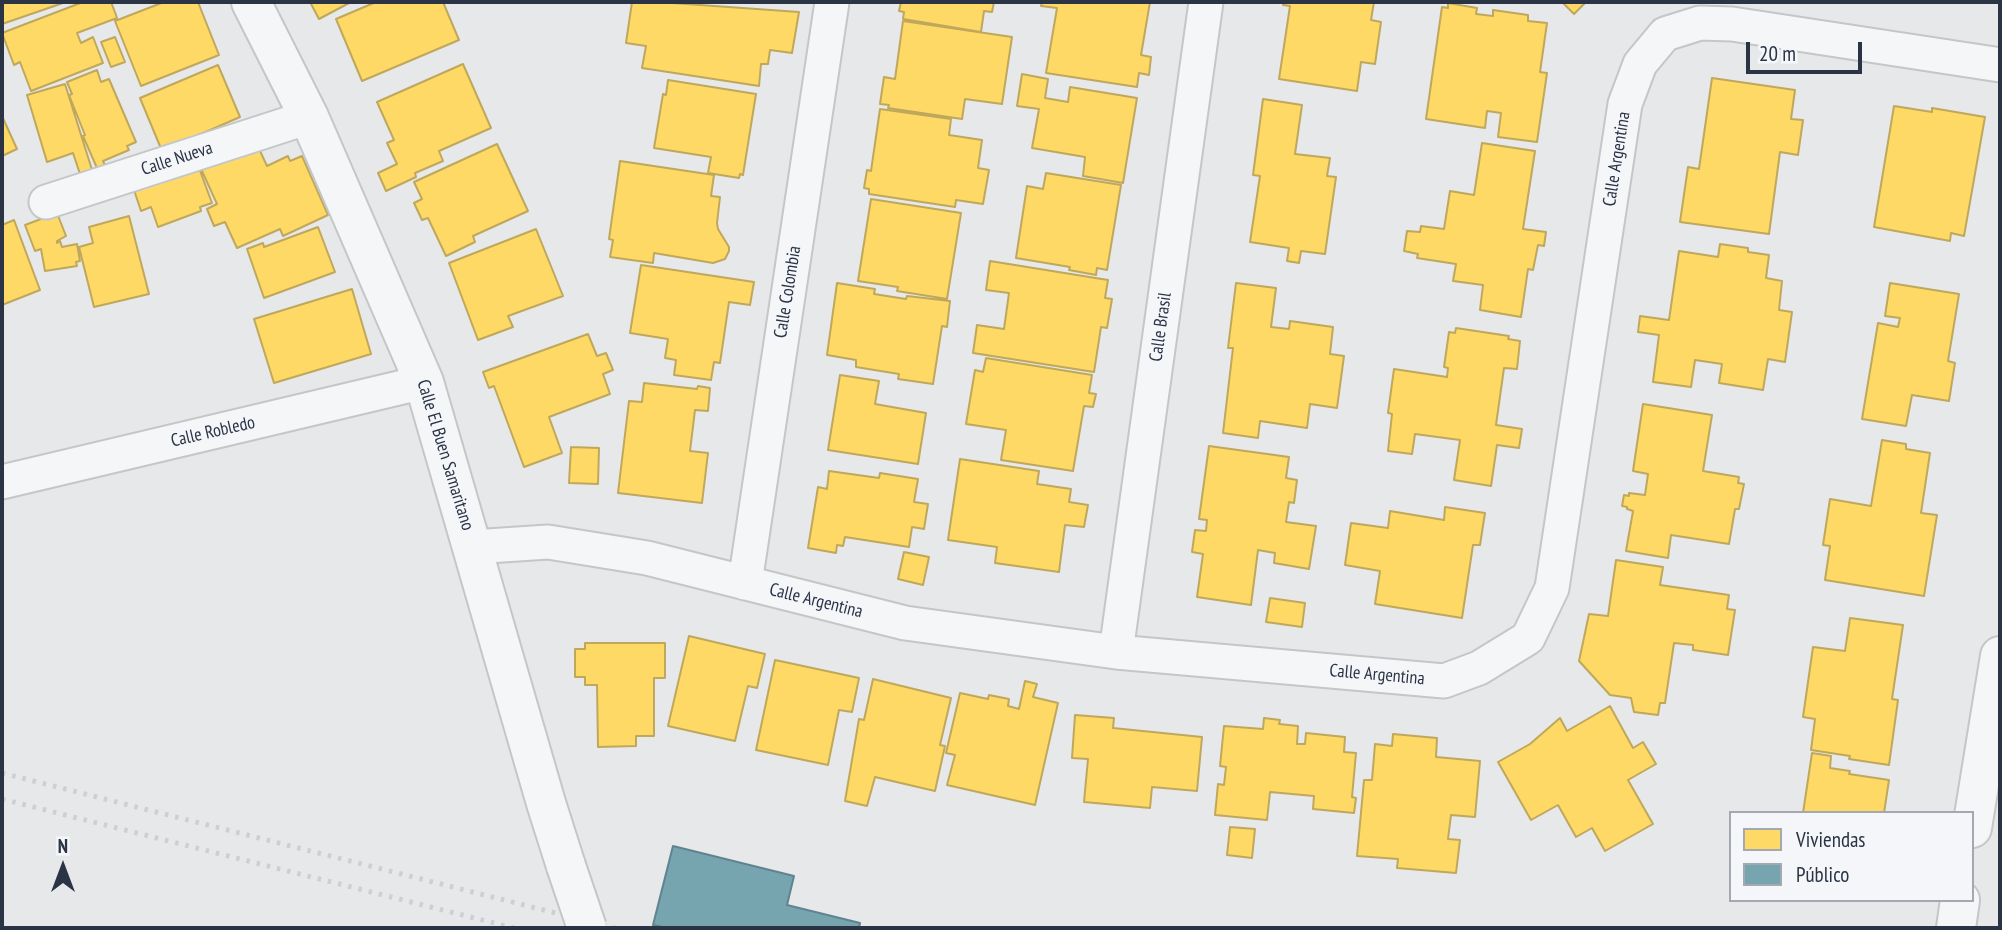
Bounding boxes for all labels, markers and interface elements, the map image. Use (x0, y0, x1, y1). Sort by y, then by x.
scale bar (1750, 28, 1866, 72)
text: 20 m (1759, 40, 1796, 67)
street label: Calle Argentina (1599, 110, 1635, 208)
street label: Calle Nueva (139, 137, 215, 181)
street label: Calle Colombia (770, 244, 806, 340)
street label: Calle Brasil (1145, 291, 1177, 363)
street label: Calle El Buen Samaritano (412, 377, 478, 533)
street label: Calle Robledo (169, 412, 257, 452)
street label: Calle Argentina (767, 579, 865, 623)
street label: Calle Argentina (1329, 660, 1425, 690)
legend (1729, 811, 1974, 902)
text: Viviendas (1796, 826, 1865, 853)
north arrow (28, 832, 98, 902)
text: N (58, 834, 68, 858)
text: Público (1796, 861, 1849, 888)

